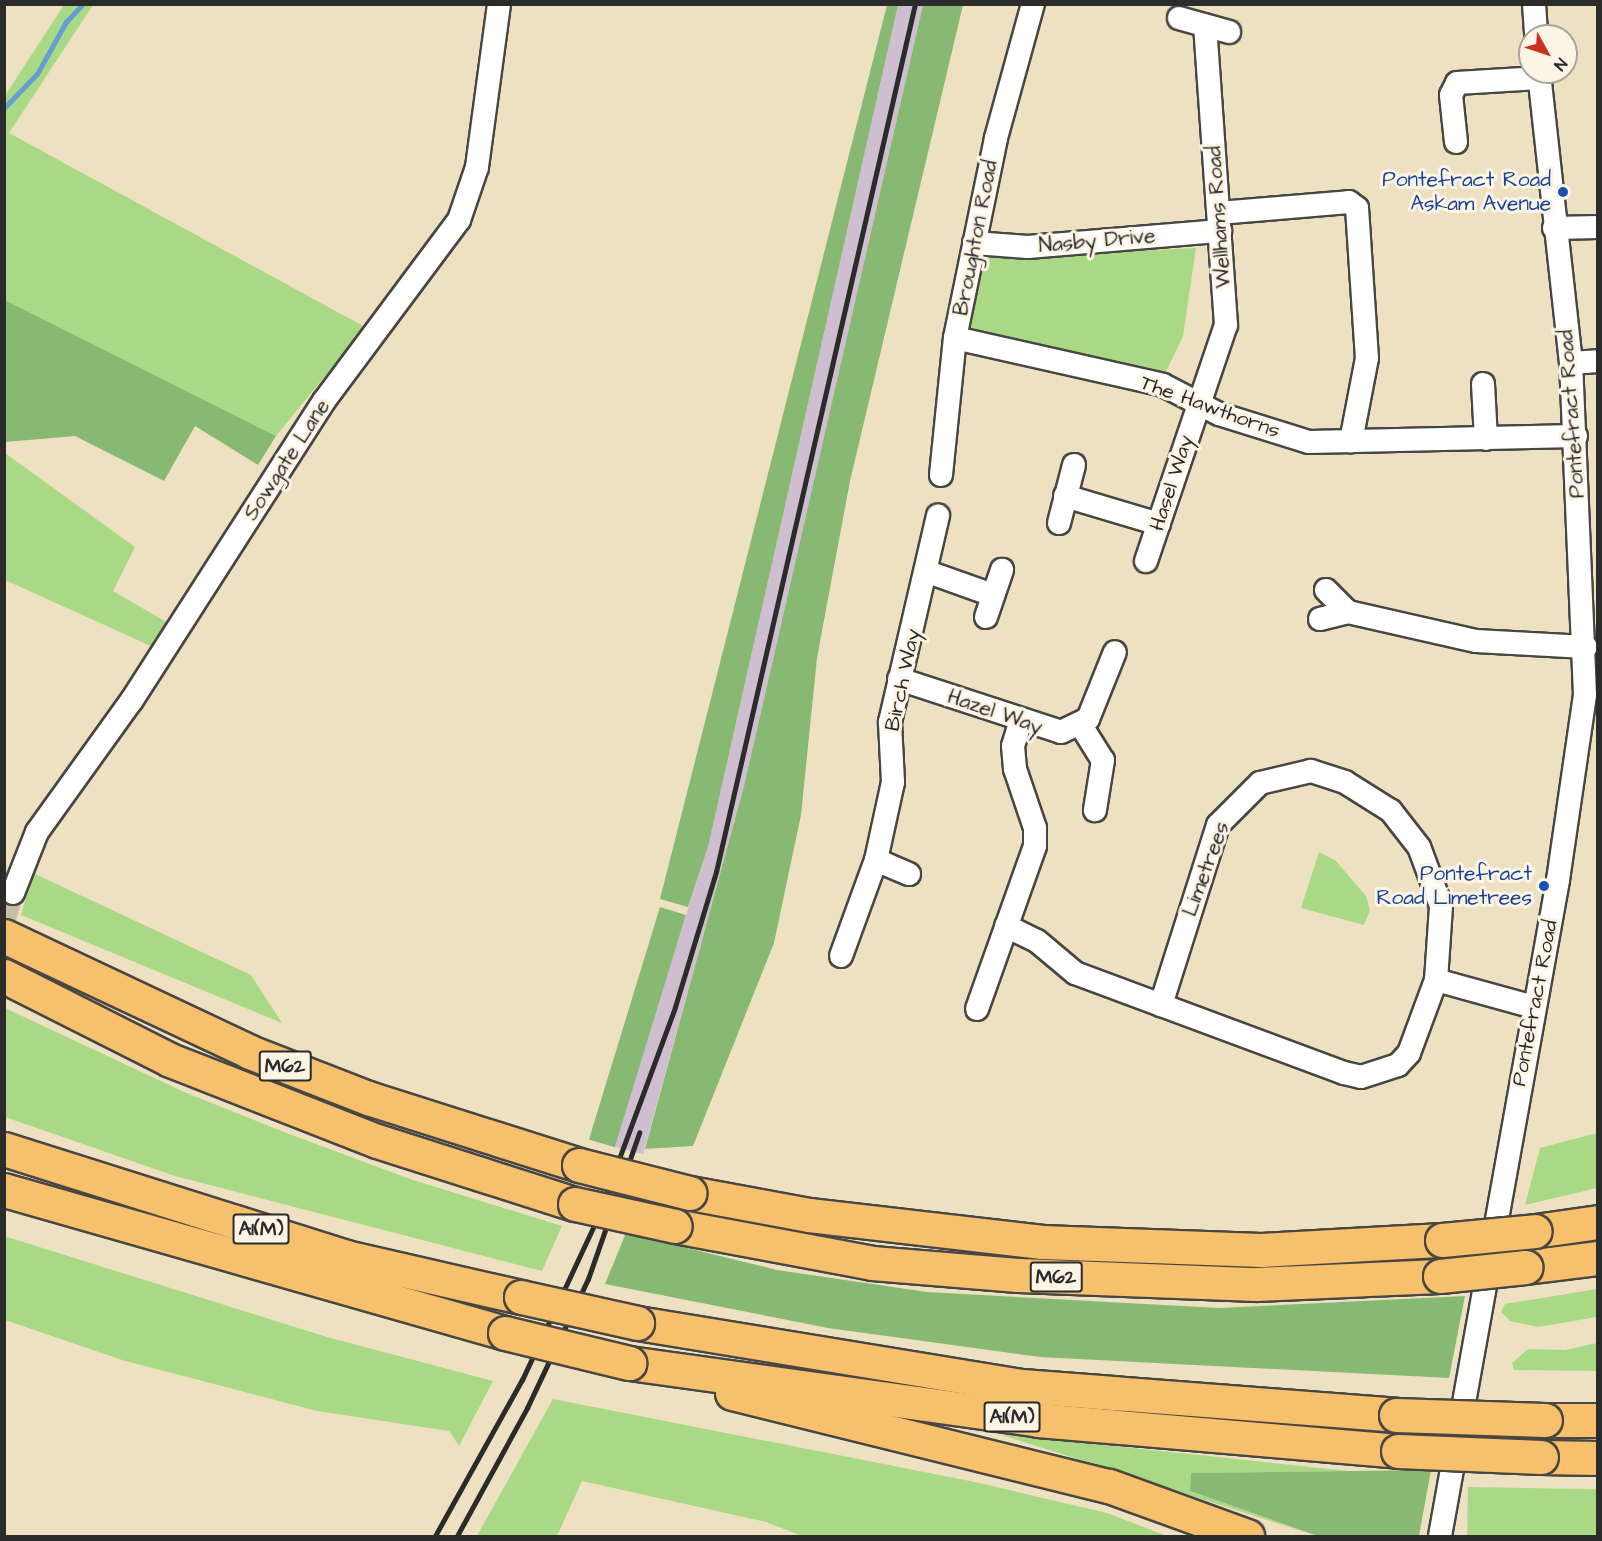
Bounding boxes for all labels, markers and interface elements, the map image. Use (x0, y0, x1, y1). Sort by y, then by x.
north arrow (1518, 24, 1578, 84)
text: N (1549, 53, 1572, 75)
street label: Wellhams Road (1201, 145, 1237, 289)
street label: Broughton Road (949, 158, 1003, 318)
place label: Pontefract Road Askam Avenue (1382, 167, 1551, 217)
marker: Pontefract Road Askam Avenue (1556, 185, 1570, 199)
street label: Nasby Drive (1038, 223, 1156, 259)
street label: Pontefract Road (1554, 329, 1590, 499)
street label: The Hawthorns (1137, 370, 1283, 444)
street label: Sowgate Lane (239, 395, 335, 525)
street label: Hasel Way (1145, 432, 1199, 534)
street label: Birch Way (880, 627, 926, 733)
street label: Hazel Way (944, 684, 1046, 740)
street label: Limetrees (1177, 818, 1235, 920)
place label: Pontefract Road Limetrees (1377, 861, 1532, 911)
marker: Pontefract Road Limetrees (1537, 879, 1551, 893)
street label: Pontefract Road (1507, 918, 1563, 1088)
road number: M62 (258, 1049, 312, 1083)
road number: A1(M) (232, 1212, 290, 1246)
road number: M62 (1029, 1260, 1083, 1294)
road number: A1(M) (984, 1400, 1040, 1434)

